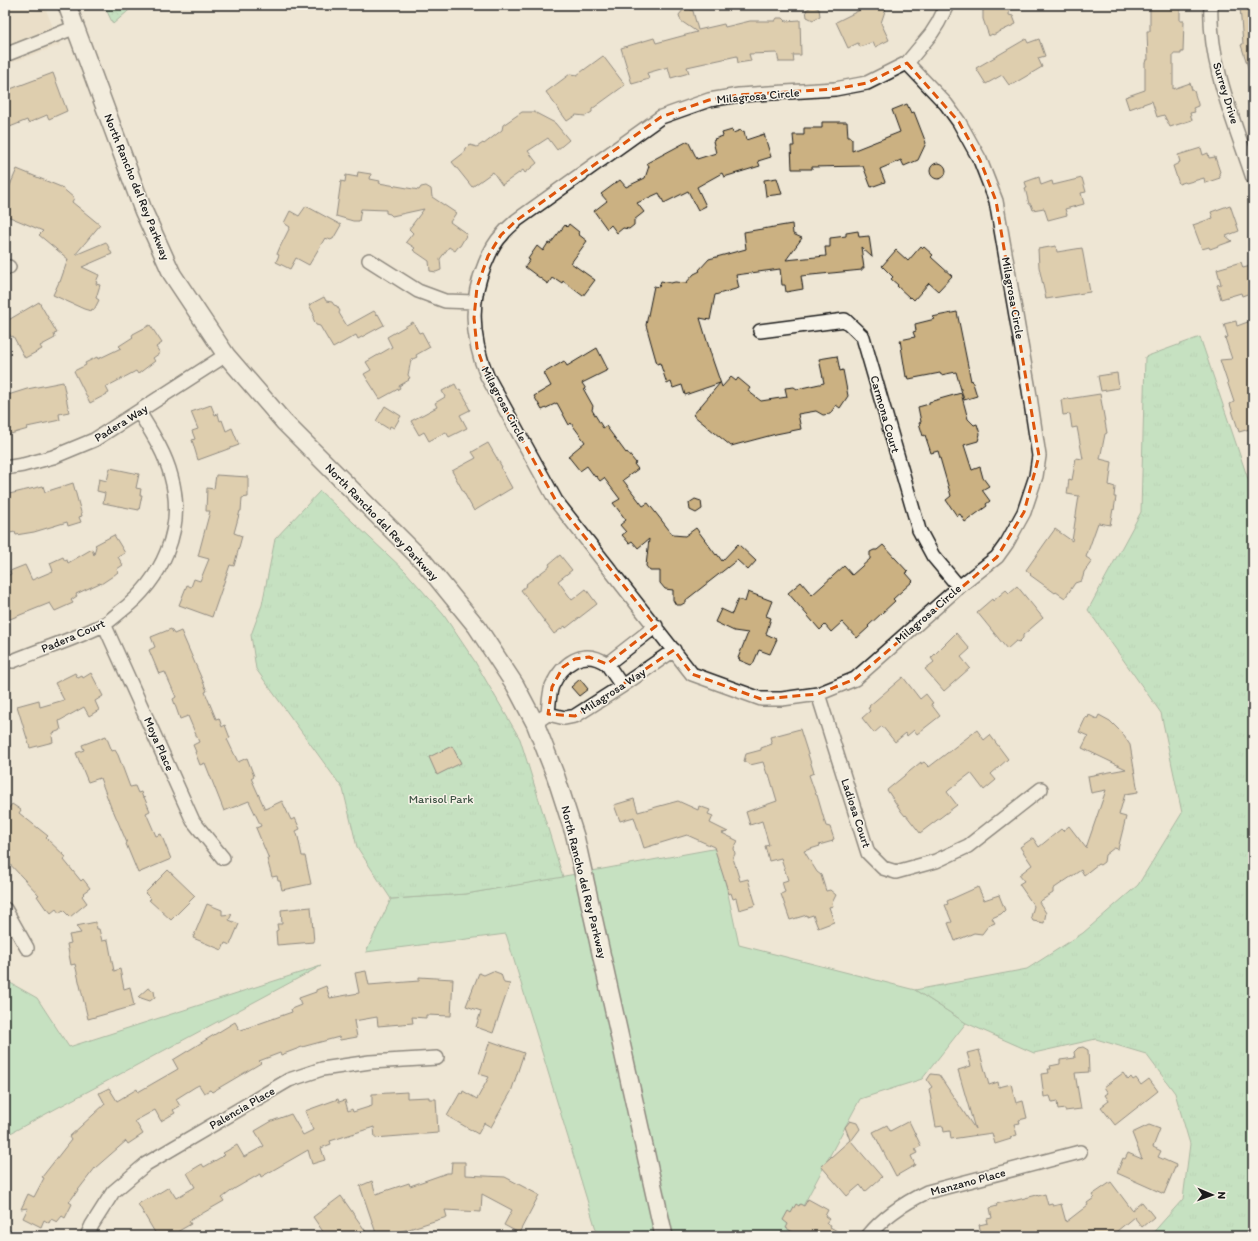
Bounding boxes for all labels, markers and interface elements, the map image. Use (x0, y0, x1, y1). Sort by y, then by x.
street label: Surrey Drive (1210, 60, 1242, 126)
street label: Milagrosa Circle (716, 85, 800, 107)
street label: North Rancho del Rey Parkway (101, 112, 173, 263)
street label: Milagrosa Circle (999, 256, 1027, 340)
street label: Milagrosa Circle (478, 364, 530, 444)
street label: Carmona Court (867, 374, 903, 455)
street label: Padera Way (92, 401, 151, 445)
street label: North Rancho del Rey Parkway (322, 461, 442, 584)
street label: Milagrosa Circle (892, 581, 964, 647)
street label: Padera Court (39, 616, 108, 656)
street label: Milagrosa Way (578, 665, 649, 717)
street label: Moya Place (141, 715, 177, 773)
street label: Ladiosa Court (838, 777, 874, 850)
park label: Marisol Park (409, 792, 473, 806)
street label: North Rancho del Rey Parkway (558, 804, 610, 960)
street label: Palencia Place (207, 1084, 277, 1132)
street label: Manzano Place (929, 1165, 1007, 1199)
north arrow (1192, 1175, 1232, 1215)
text: N (1215, 1191, 1228, 1199)

